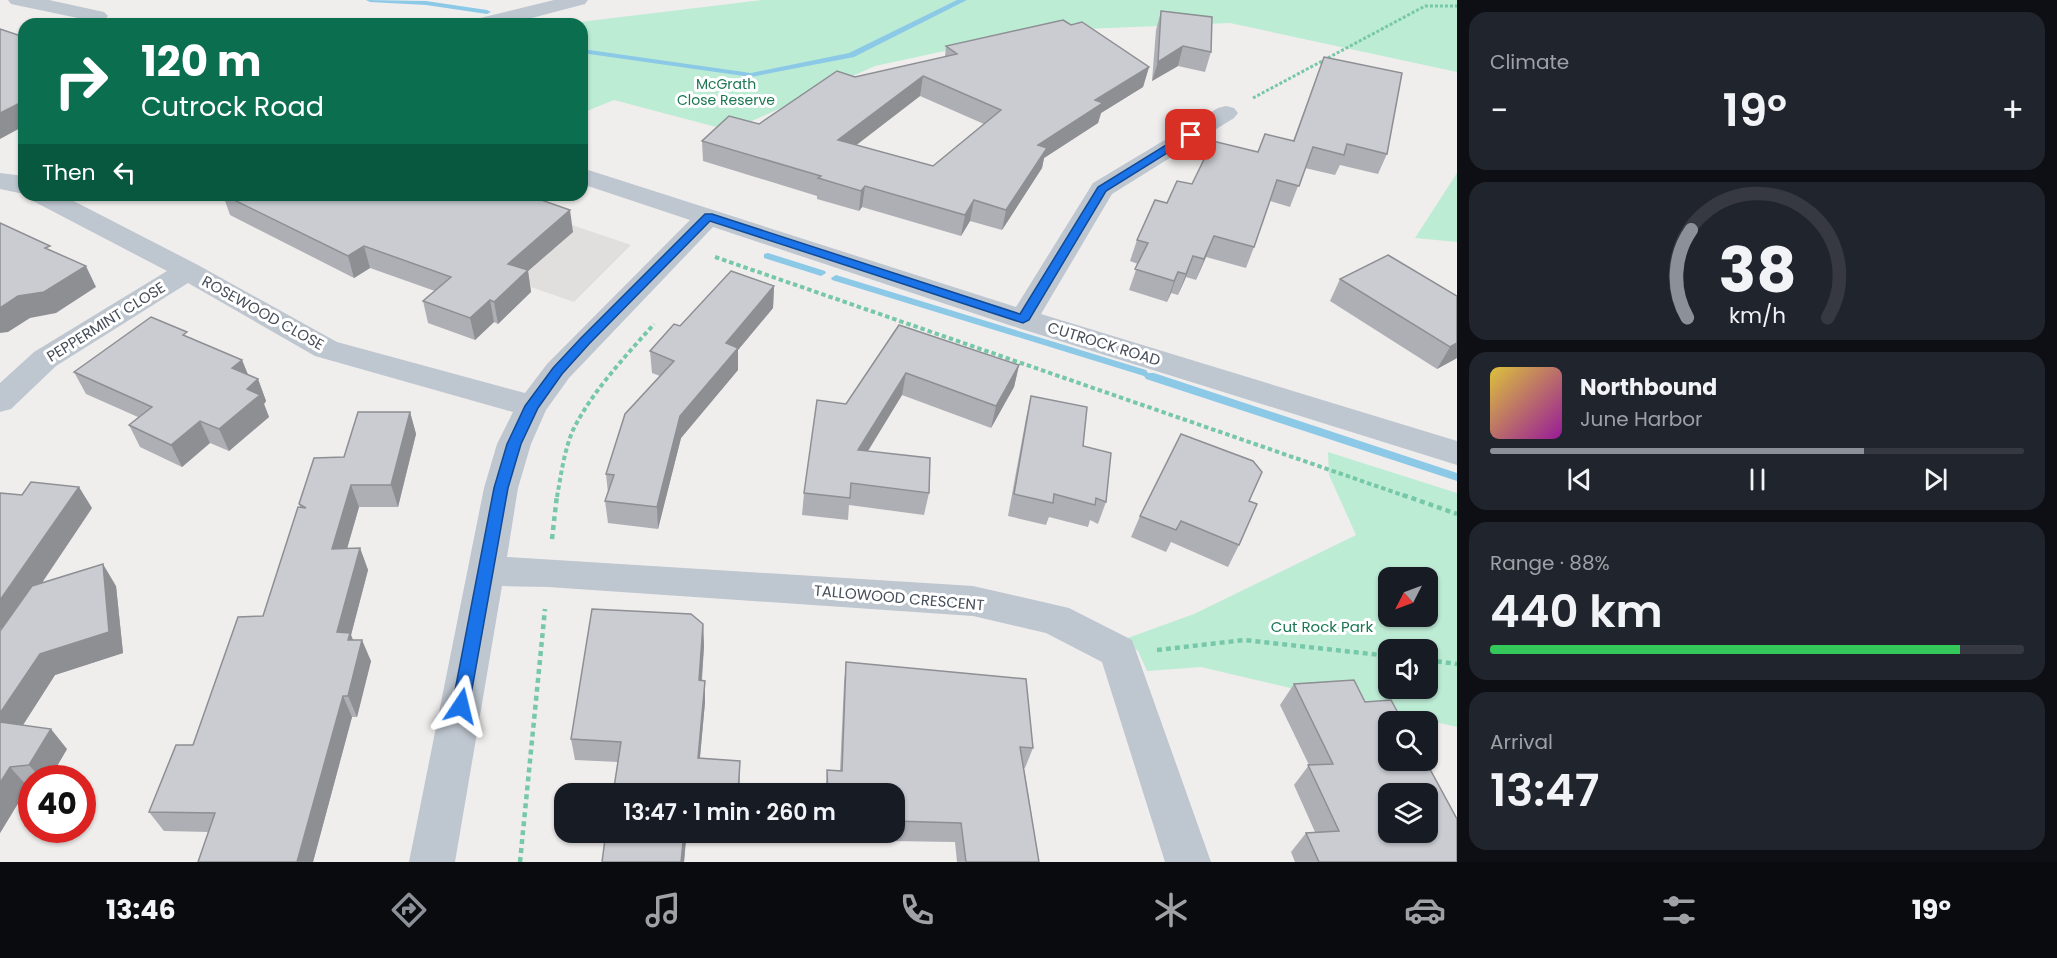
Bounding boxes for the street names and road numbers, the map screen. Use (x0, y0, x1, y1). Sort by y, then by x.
street label: ROSEWOOD CLOSE (198, 270, 328, 355)
street label: PEPPERMINT CLOSE (42, 277, 169, 367)
street label: CUTROCK ROAD (1045, 316, 1163, 371)
street label: TALLOWOOD CRESCENT (813, 580, 985, 615)

